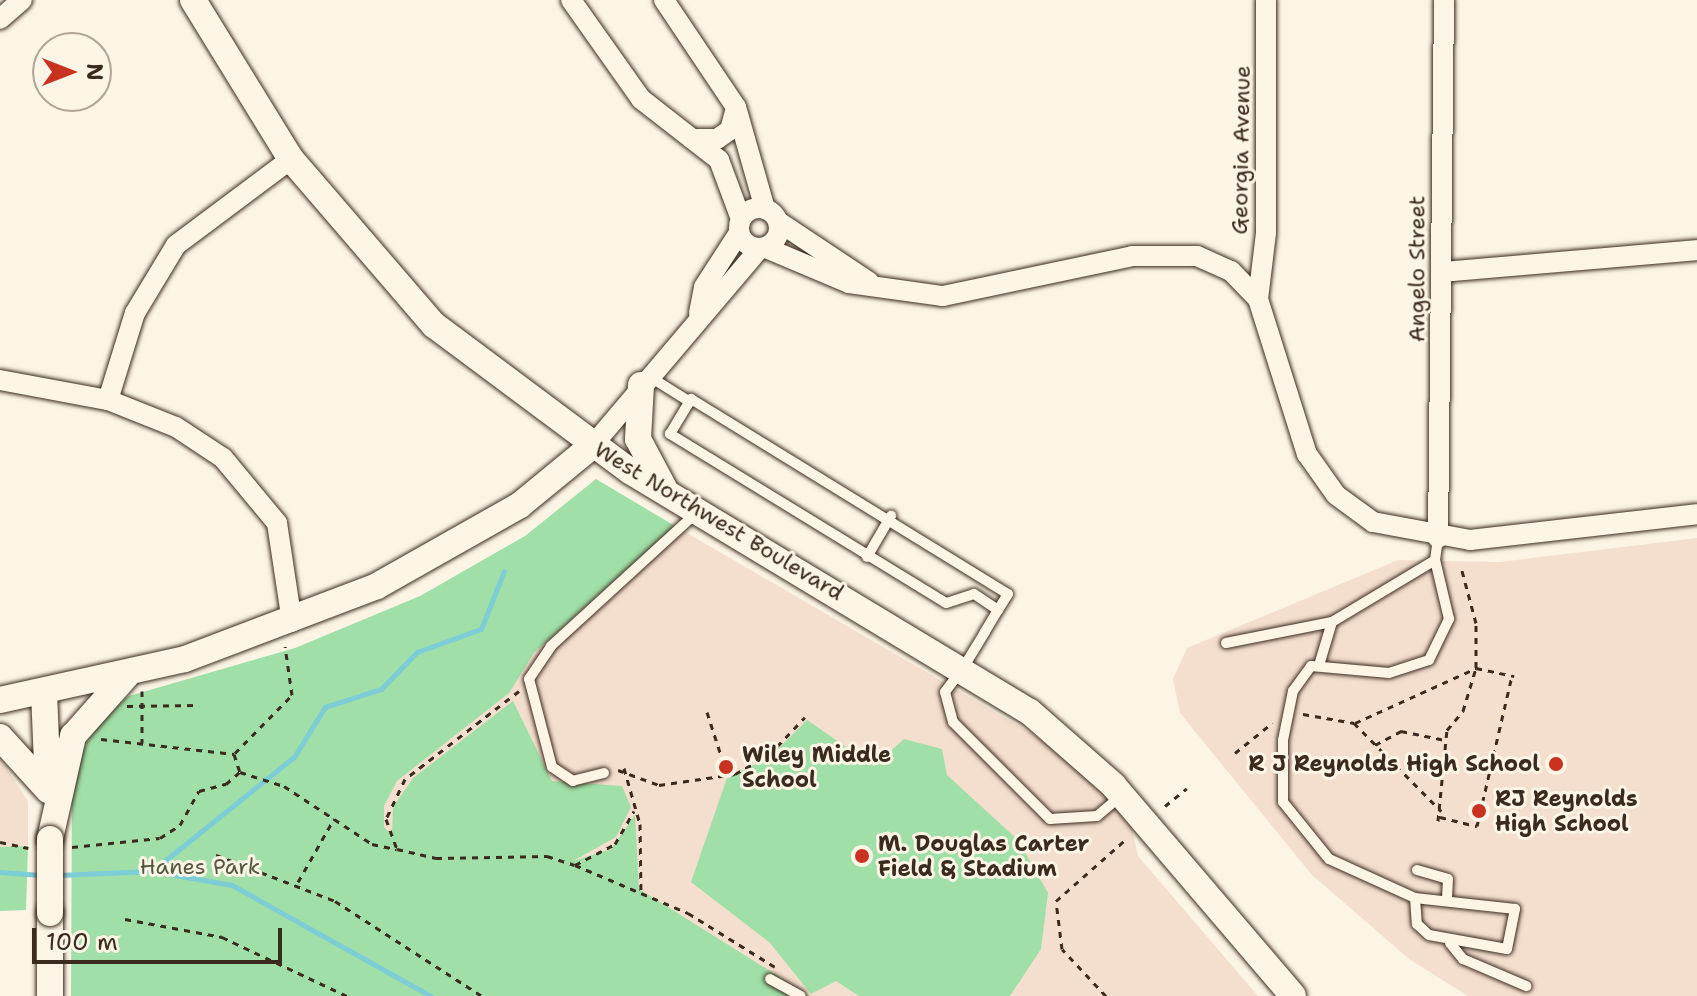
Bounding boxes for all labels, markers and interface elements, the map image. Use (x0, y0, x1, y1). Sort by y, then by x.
north arrow (32, 32, 112, 112)
text: N (80, 63, 109, 81)
street label: Georgia Avenue (1226, 65, 1256, 235)
street label: Angelo Street (1404, 196, 1430, 342)
street label: West Northwest Boulevard (590, 436, 848, 606)
place label: Wiley Middle School (742, 741, 891, 792)
place label: R J Reynolds High School (1248, 751, 1540, 777)
marker: R J Reynolds High School (1547, 755, 1565, 773)
marker: Wiley Middle School (717, 758, 735, 776)
place label: RJ Reynolds High School (1495, 785, 1638, 836)
marker: RJ Reynolds High School (1470, 802, 1488, 820)
place label: M. Douglas Carter Field & Stadium (878, 830, 1089, 882)
marker: M. Douglas Carter Field & Stadium (853, 847, 871, 865)
park label: Hanes Park (140, 854, 260, 880)
scale bar (36, 912, 286, 962)
text: 100 m (46, 926, 118, 958)

